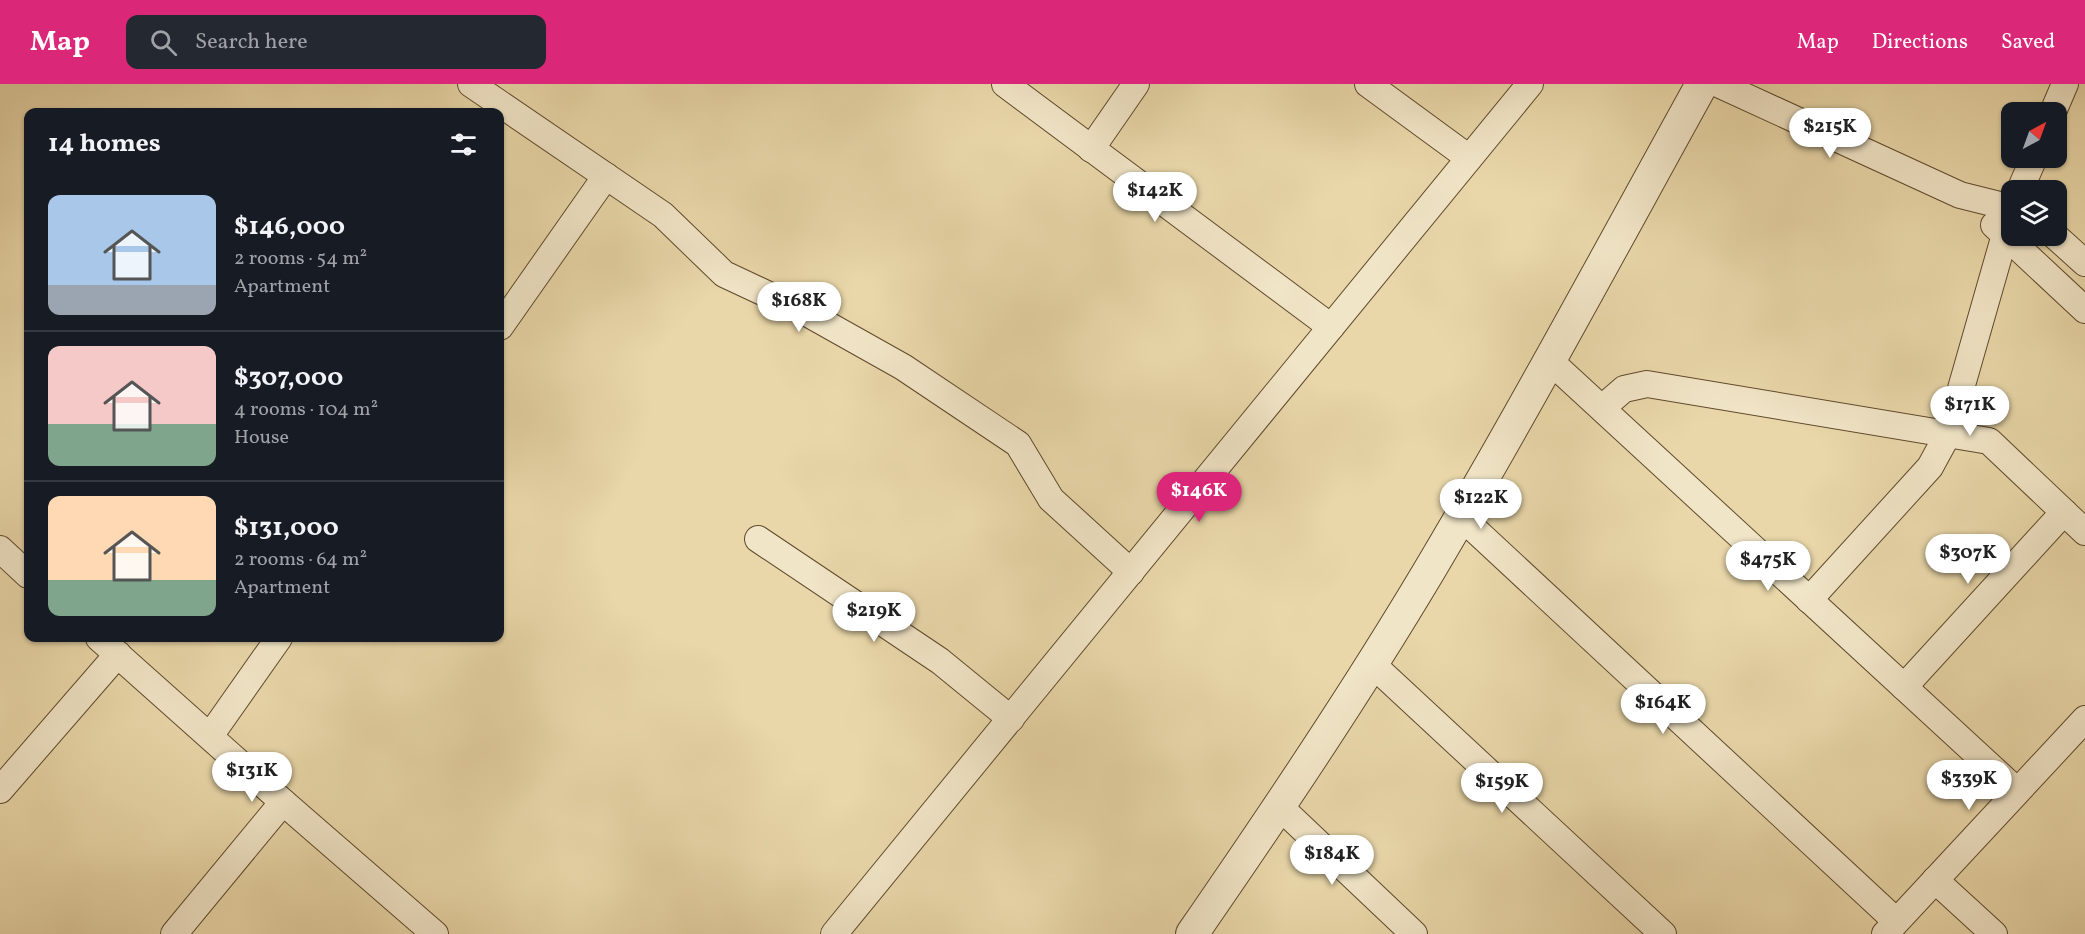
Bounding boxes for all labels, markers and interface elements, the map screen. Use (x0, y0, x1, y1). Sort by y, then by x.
search box (126, 15, 546, 69)
text: Map (30, 23, 90, 62)
icon: search (147, 26, 180, 59)
text: Search here (195, 27, 308, 58)
text: Map (1797, 28, 1839, 57)
text: Directions (1872, 28, 1968, 57)
text: Saved (2001, 28, 2055, 57)
north arrow (2001, 102, 2067, 168)
map controls (2001, 102, 2067, 246)
pin: $215K (1788, 108, 1872, 159)
text: $215K (1803, 113, 1857, 141)
text: 14 homes (48, 126, 161, 162)
icon: filters (447, 128, 480, 161)
pin: $142K (1113, 172, 1197, 223)
text: $142K (1127, 177, 1183, 205)
button: layers (2001, 180, 2067, 246)
text: $146,000 (234, 209, 345, 245)
icon: home (96, 219, 168, 291)
text: 2 rooms · 54 m² (234, 245, 367, 273)
text: Apartment (234, 273, 330, 301)
pin: $168K (757, 282, 841, 333)
text: $168K (771, 287, 827, 315)
text: $307,000 (234, 360, 343, 396)
icon: home (96, 370, 168, 442)
pin: $171K (1928, 386, 2012, 437)
text: $171K (1944, 391, 1996, 419)
text: 4 rooms · 104 m² (234, 396, 378, 424)
text: House (234, 424, 289, 452)
pin: $146K (1157, 472, 1241, 523)
text: $146K (1171, 477, 1227, 505)
pin: $122K (1439, 479, 1523, 530)
text: $122K (1454, 484, 1508, 512)
text: $131,000 (234, 510, 339, 546)
icon: home (96, 520, 168, 592)
pin: $307K (1926, 534, 2010, 585)
text: $307K (1939, 539, 1997, 567)
pin: $475K (1726, 541, 1810, 592)
text: 2 rooms · 64 m² (234, 546, 367, 574)
text: $475K (1740, 546, 1796, 574)
text: Apartment (234, 574, 330, 602)
pin: $219K (832, 592, 916, 643)
text: $219K (846, 597, 902, 625)
pin: $164K (1621, 684, 1705, 735)
text: $164K (1635, 689, 1691, 717)
pin: $131K (210, 752, 294, 803)
text: $131K (226, 757, 278, 785)
pin: $339K (1927, 760, 2011, 811)
pin: $159K (1460, 763, 1544, 814)
text: $339K (1941, 765, 1997, 793)
text: $159K (1475, 768, 1529, 796)
pin: $184K (1290, 835, 1374, 886)
text: $184K (1304, 840, 1360, 868)

